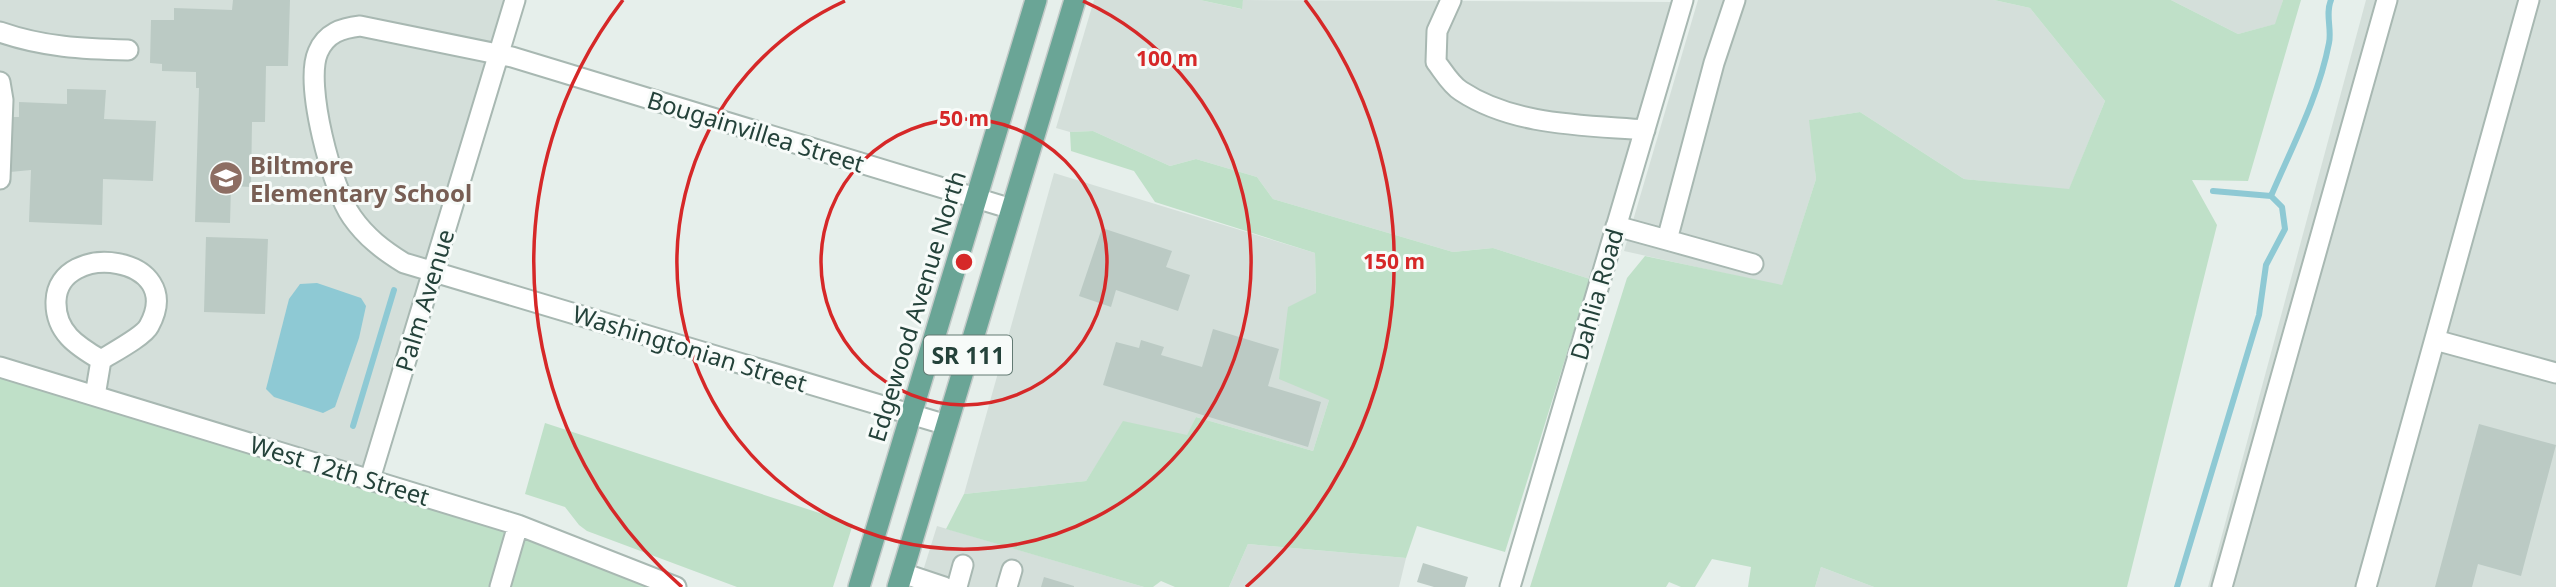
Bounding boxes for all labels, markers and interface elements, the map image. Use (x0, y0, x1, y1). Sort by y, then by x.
text: 100 m (1136, 44, 1198, 72)
street label: Bougainvillea Street (643, 82, 869, 180)
text: 50 m (939, 104, 989, 132)
place label: Biltmore Elementary School (250, 148, 472, 209)
school or university icon: Biltmore Elementary School (207, 159, 245, 197)
street label: Edgewood Avenue North (859, 167, 973, 445)
street label: Dahlia Road (1561, 224, 1631, 364)
street label: Palm Avenue (387, 225, 461, 375)
text: 150 m (1363, 247, 1425, 275)
centre of rings (952, 250, 976, 274)
street label: Washingtonian Street (569, 297, 811, 399)
road number: SR 111 (924, 336, 1012, 374)
street label: West 12th Street (246, 427, 434, 513)

